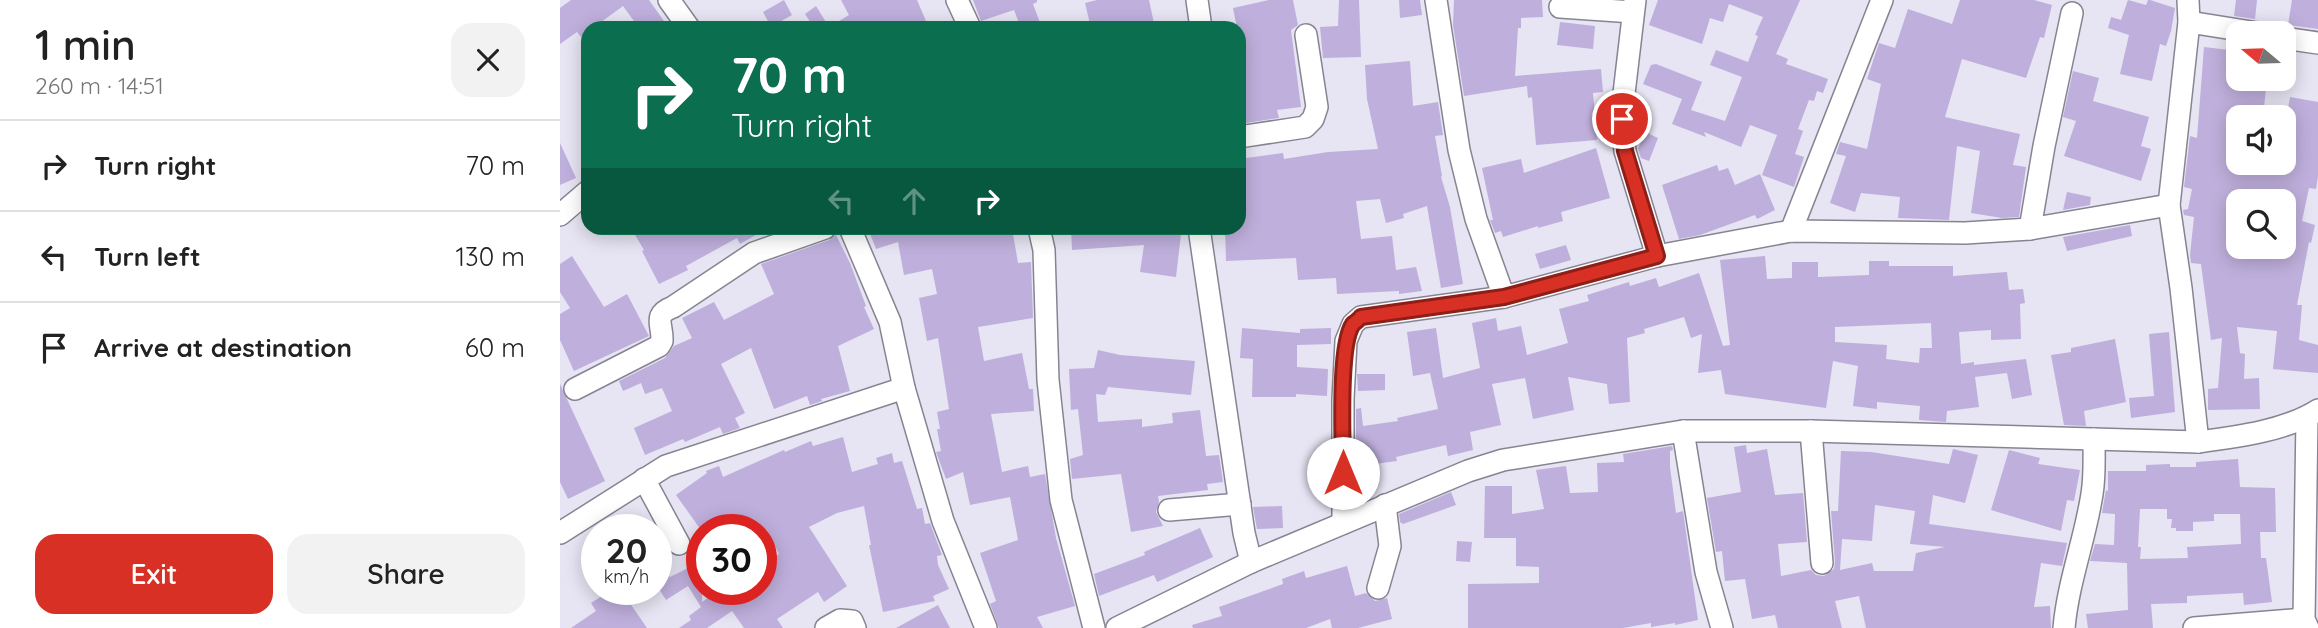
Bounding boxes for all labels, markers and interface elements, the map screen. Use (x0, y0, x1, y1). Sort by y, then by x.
text: 1 min (35, 18, 136, 71)
north arrow (2226, 21, 2296, 91)
map controls (2226, 21, 2296, 259)
button: close (451, 23, 525, 97)
text: 70 m (731, 44, 847, 105)
icon: right (616, 49, 707, 140)
text: 260 m · 14:51 (35, 71, 164, 100)
pin (1592, 89, 1652, 149)
icon: arrive (1603, 100, 1641, 138)
text: Turn right (731, 105, 872, 145)
button: sound (2226, 105, 2296, 175)
icon: right (35, 147, 73, 185)
text: Turn right (94, 149, 216, 182)
text: 70 m (465, 149, 525, 182)
icon: left (822, 182, 860, 220)
icon: ahead (895, 182, 933, 220)
icon: right (968, 182, 1006, 220)
button: search (2226, 189, 2296, 259)
icon: left (35, 238, 73, 276)
text: Turn left (94, 240, 201, 273)
text: 130 m (455, 240, 525, 273)
icon: arrive (35, 329, 73, 367)
text: Arrive at destination (94, 331, 352, 364)
text: 60 m (465, 331, 525, 364)
position arrow (1306, 436, 1380, 510)
speed limit sign: 30 (686, 514, 777, 605)
text: 20 (606, 528, 647, 572)
button: Exit (35, 534, 273, 614)
button: Share (287, 534, 525, 614)
text: km/h (604, 565, 649, 588)

